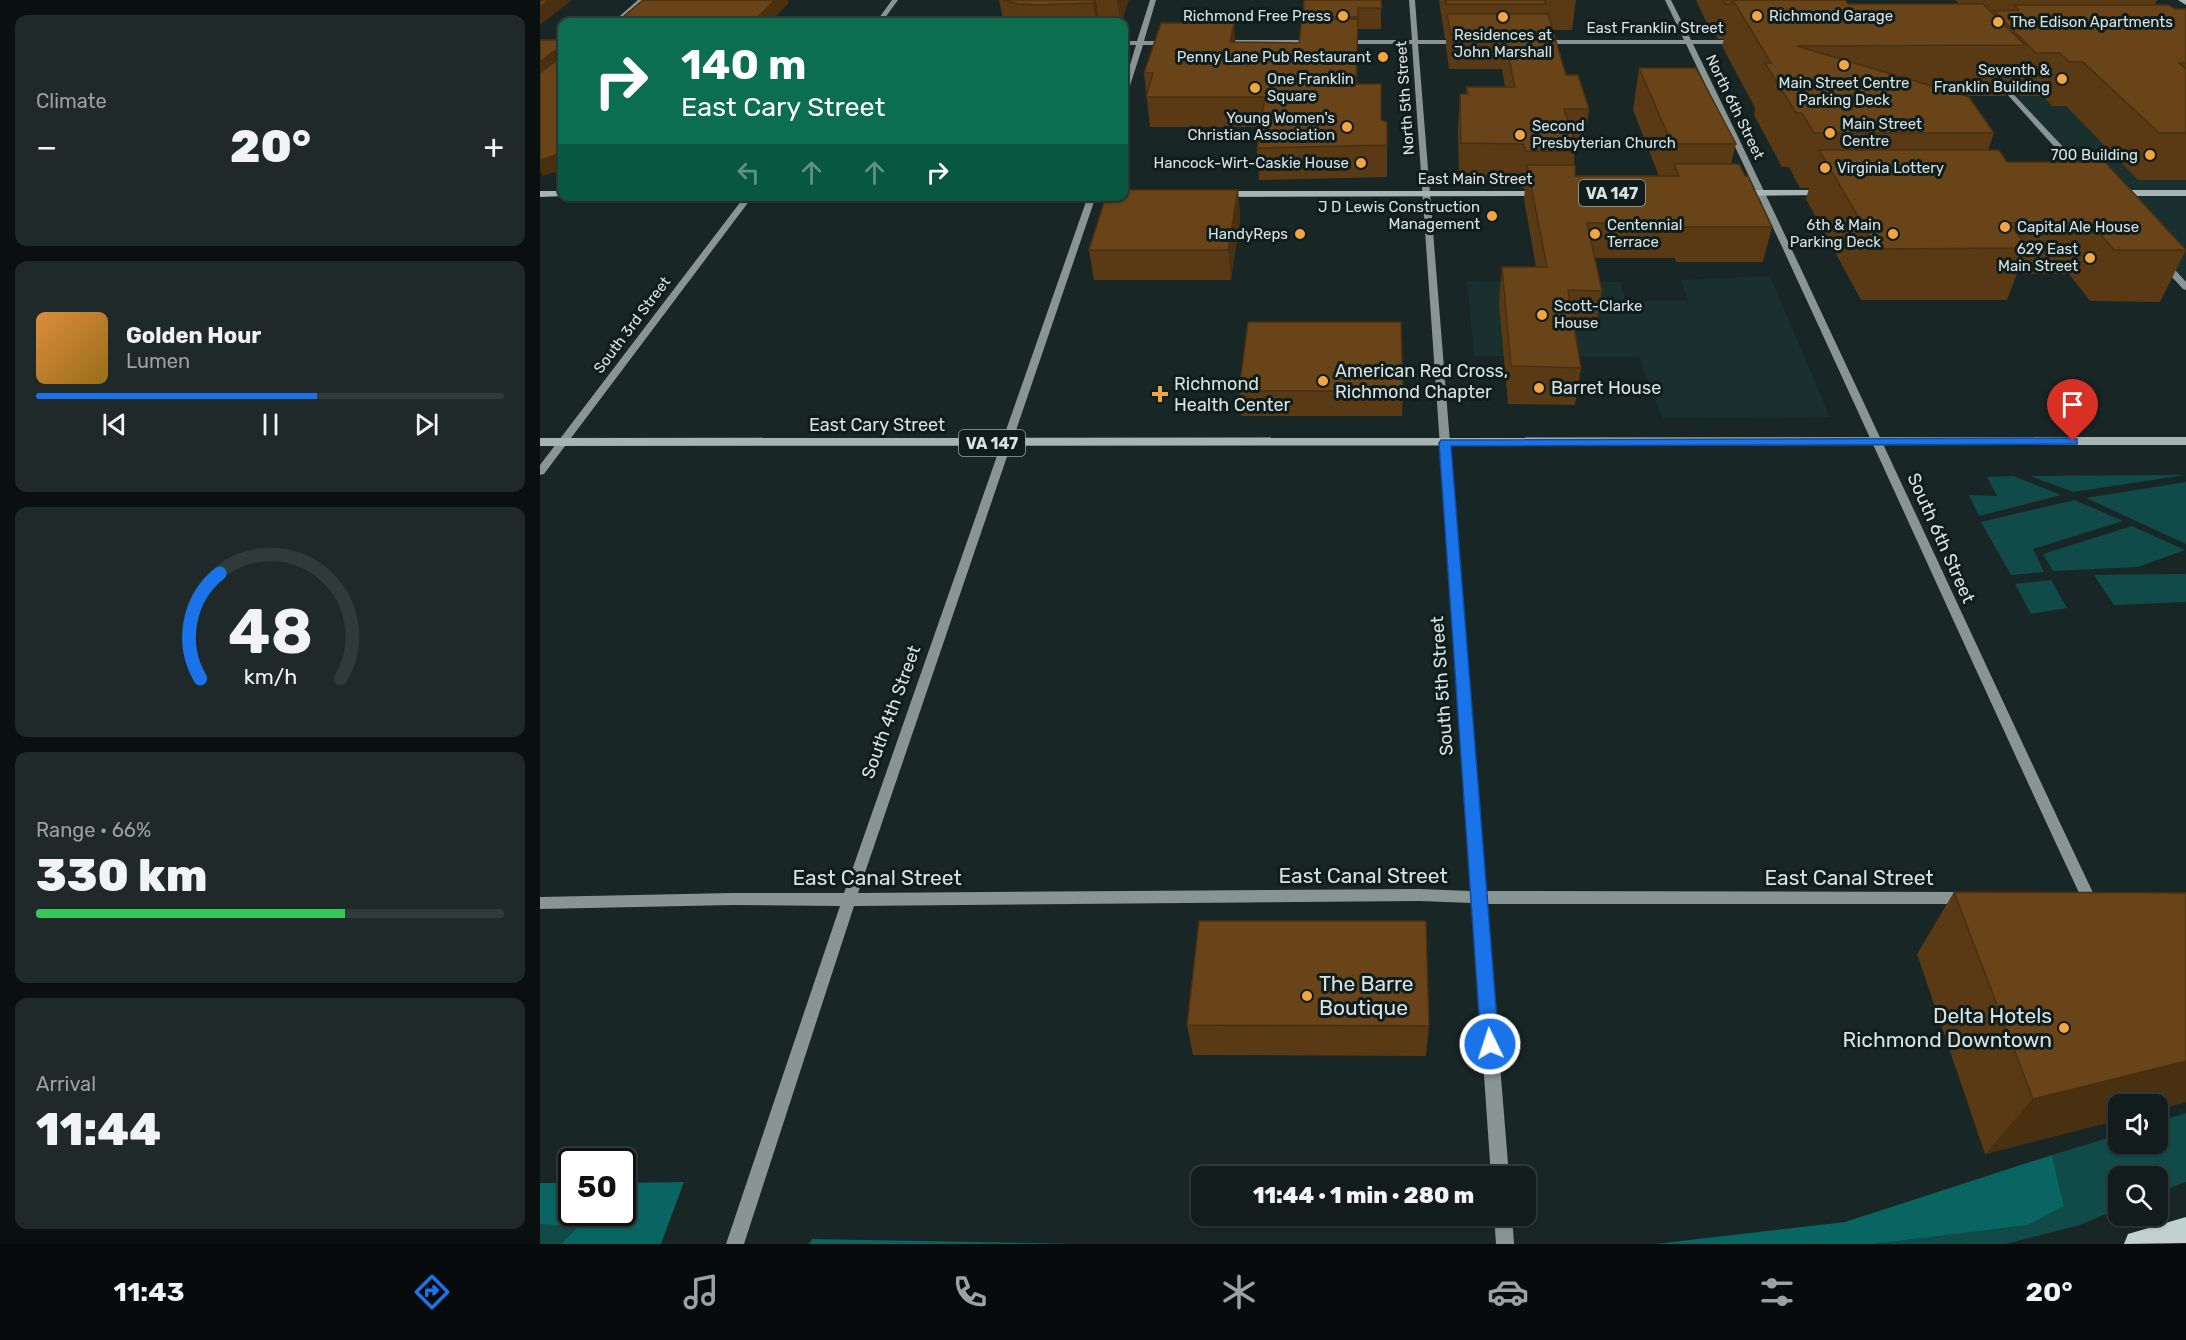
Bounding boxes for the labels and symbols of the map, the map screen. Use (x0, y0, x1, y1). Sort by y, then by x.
place label: Richmond Free Press (1183, 7, 1331, 25)
place label: Richmond Garage (1769, 7, 1893, 25)
marker: Richmond Free Press (1336, 9, 1350, 23)
marker: Richmond Garage (1750, 9, 1764, 23)
marker: Residences at John Marshall (1496, 10, 1510, 24)
place label: The Edison Apartments (2010, 13, 2173, 31)
marker: The Edison Apartments (1991, 15, 2005, 29)
street label: East Franklin Street (1586, 19, 1724, 37)
place label: Residences at John Marshall (1454, 26, 1552, 61)
street label: North 5th Street (1392, 40, 1418, 156)
place label: Penny Lane Pub Restaurant (1177, 48, 1371, 66)
marker: Penny Lane Pub Restaurant (1376, 50, 1390, 64)
street label: North 6th Street (1702, 52, 1768, 163)
marker: Main Street Centre Parking Deck (1837, 58, 1851, 72)
place label: Seventh & Franklin Building (1934, 61, 2051, 96)
place label: One Franklin Square (1267, 70, 1354, 105)
marker: Seventh & Franklin Building (2055, 72, 2069, 86)
place label: Main Street Centre Parking Deck (1779, 74, 1909, 109)
marker: One Franklin Square (1248, 81, 1262, 95)
place label: Young Women's Christian Association (1187, 109, 1335, 144)
place label: Main Street Centre (1842, 115, 1922, 150)
place label: Second Presbyterian Church (1532, 117, 1676, 152)
marker: Young Women's Christian Association (1340, 120, 1354, 134)
marker: Main Street Centre (1823, 126, 1837, 140)
marker: Second Presbyterian Church (1513, 128, 1527, 142)
place label: 700 Building (2051, 146, 2138, 164)
marker: 700 Building (2143, 148, 2157, 162)
place label: Hancock-Wirt-Caskie House (1154, 154, 1349, 172)
marker: Hancock-Wirt-Caskie House (1354, 156, 1368, 170)
place label: Virginia Lottery (1837, 159, 1944, 177)
marker: Virginia Lottery (1818, 161, 1832, 175)
street label: East Main Street (1418, 170, 1532, 188)
road number: VA 147 (1579, 180, 1645, 206)
place label: J D Lewis Construction Management (1318, 198, 1480, 233)
marker: J D Lewis Construction Management (1485, 209, 1499, 223)
place label: Centennial Terrace (1607, 216, 1682, 251)
place label: 6th & Main Parking Deck (1790, 216, 1881, 251)
place label: Capital Ale House (2017, 218, 2139, 236)
marker: Capital Ale House (1998, 220, 2012, 234)
place label: HandyReps (1208, 225, 1288, 243)
marker: HandyReps (1293, 227, 1307, 241)
marker: Centennial Terrace (1588, 227, 1602, 241)
marker: 6th & Main Parking Deck (1886, 227, 1900, 241)
place label: 629 East Main Street (1998, 240, 2078, 275)
marker: 629 East Main Street (2083, 251, 2097, 265)
street label: South 3rd Street (590, 273, 674, 377)
place label: Scott-Clarke House (1554, 297, 1642, 332)
marker: Scott-Clarke House (1535, 308, 1549, 322)
place label: American Red Cross, Richmond Chapter (1335, 360, 1508, 403)
place label: Richmond Health Center (1174, 373, 1291, 416)
marker: American Red Cross, Richmond Chapter (1316, 374, 1330, 388)
place label: Barret House (1551, 377, 1661, 399)
pin (2047, 379, 2098, 441)
marker: Barret House (1532, 381, 1546, 395)
marker: Richmond Health Center (1151, 385, 1169, 403)
street label: East Cary Street (809, 414, 945, 436)
road number: VA 147 (959, 430, 1025, 456)
street label: South 6th Street (1902, 470, 1980, 606)
street label: South 5th Street (1426, 615, 1458, 757)
street label: South 4th Street (857, 642, 925, 782)
street label: East Canal Street (1278, 863, 1448, 888)
street label: East Canal Street (792, 865, 962, 890)
street label: East Canal Street (1764, 865, 1934, 890)
place label: The Barre Boutique (1319, 971, 1414, 1020)
marker: The Barre Boutique (1300, 989, 1314, 1003)
place label: Delta Hotels Richmond Downtown (1842, 1003, 2052, 1052)
position arrow (1458, 1012, 1522, 1076)
marker: Delta Hotels Richmond Downtown (2057, 1021, 2071, 1035)
speed limit sign: 50 (558, 1148, 636, 1226)

